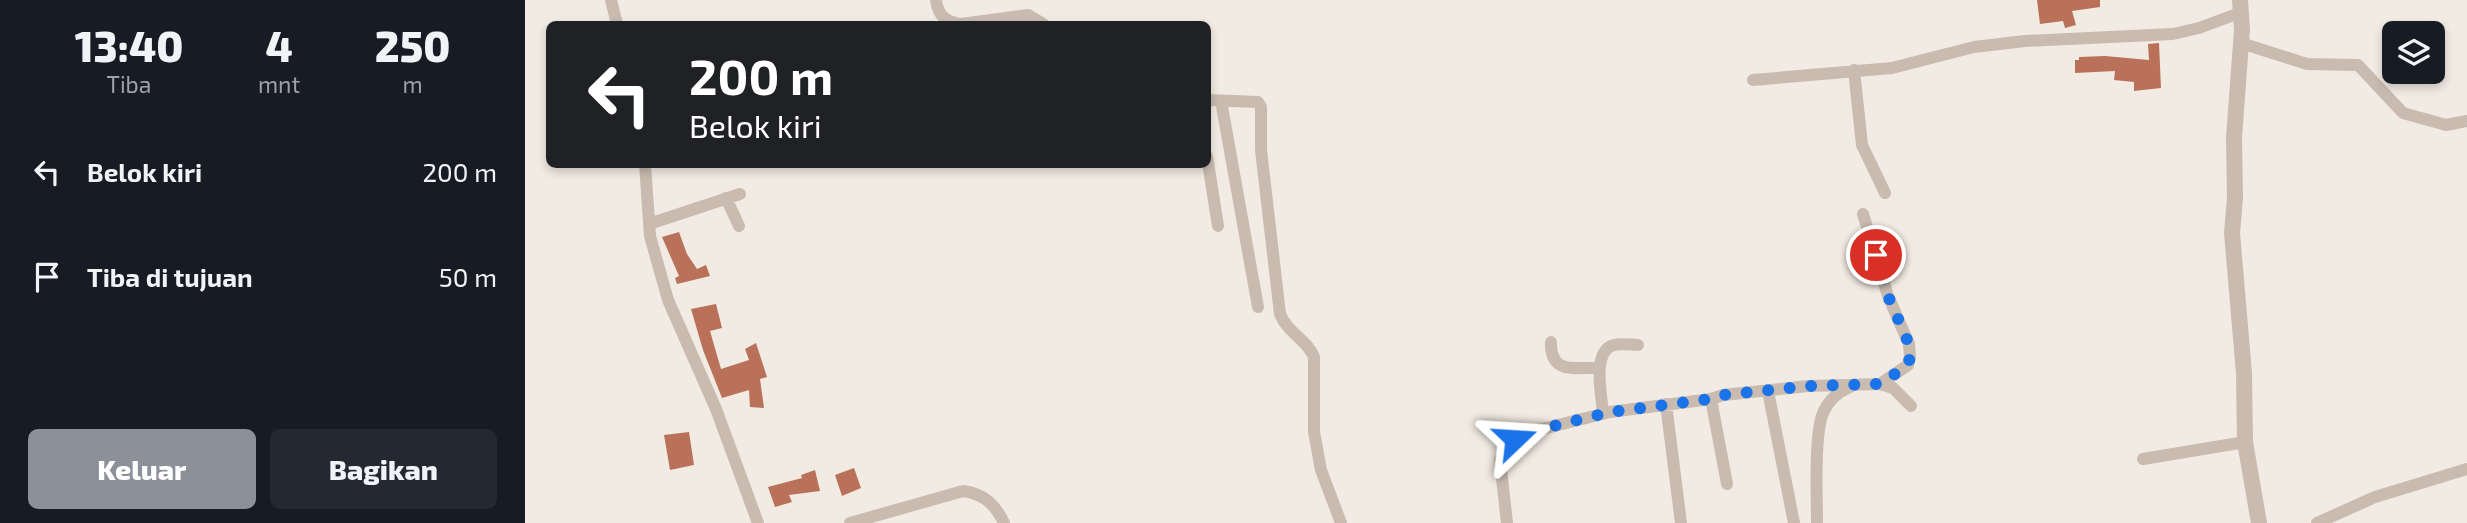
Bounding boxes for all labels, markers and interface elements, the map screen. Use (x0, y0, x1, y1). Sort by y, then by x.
text: 13:40 (75, 20, 183, 70)
text: 4 (265, 20, 293, 70)
text: 250 (375, 20, 450, 70)
map controls (2382, 21, 2445, 84)
button: layers (2382, 21, 2445, 84)
text: 200 m (689, 46, 833, 105)
icon: left (574, 49, 665, 140)
text: Tiba (107, 70, 151, 98)
text: mnt (258, 70, 300, 98)
text: m (403, 70, 423, 98)
text: Belok kiri (689, 106, 822, 144)
icon: left (28, 153, 66, 191)
text: Belok kiri (87, 156, 202, 187)
text: 200 m (422, 156, 497, 187)
pin (1846, 225, 1906, 285)
icon: arrive (1857, 236, 1895, 274)
icon: arrive (28, 258, 66, 296)
text: Tiba di tujuan (87, 261, 253, 292)
text: 50 m (439, 261, 497, 292)
position arrow (1478, 402, 1552, 476)
button: Keluar (28, 429, 256, 509)
button: Bagikan (270, 429, 497, 509)

